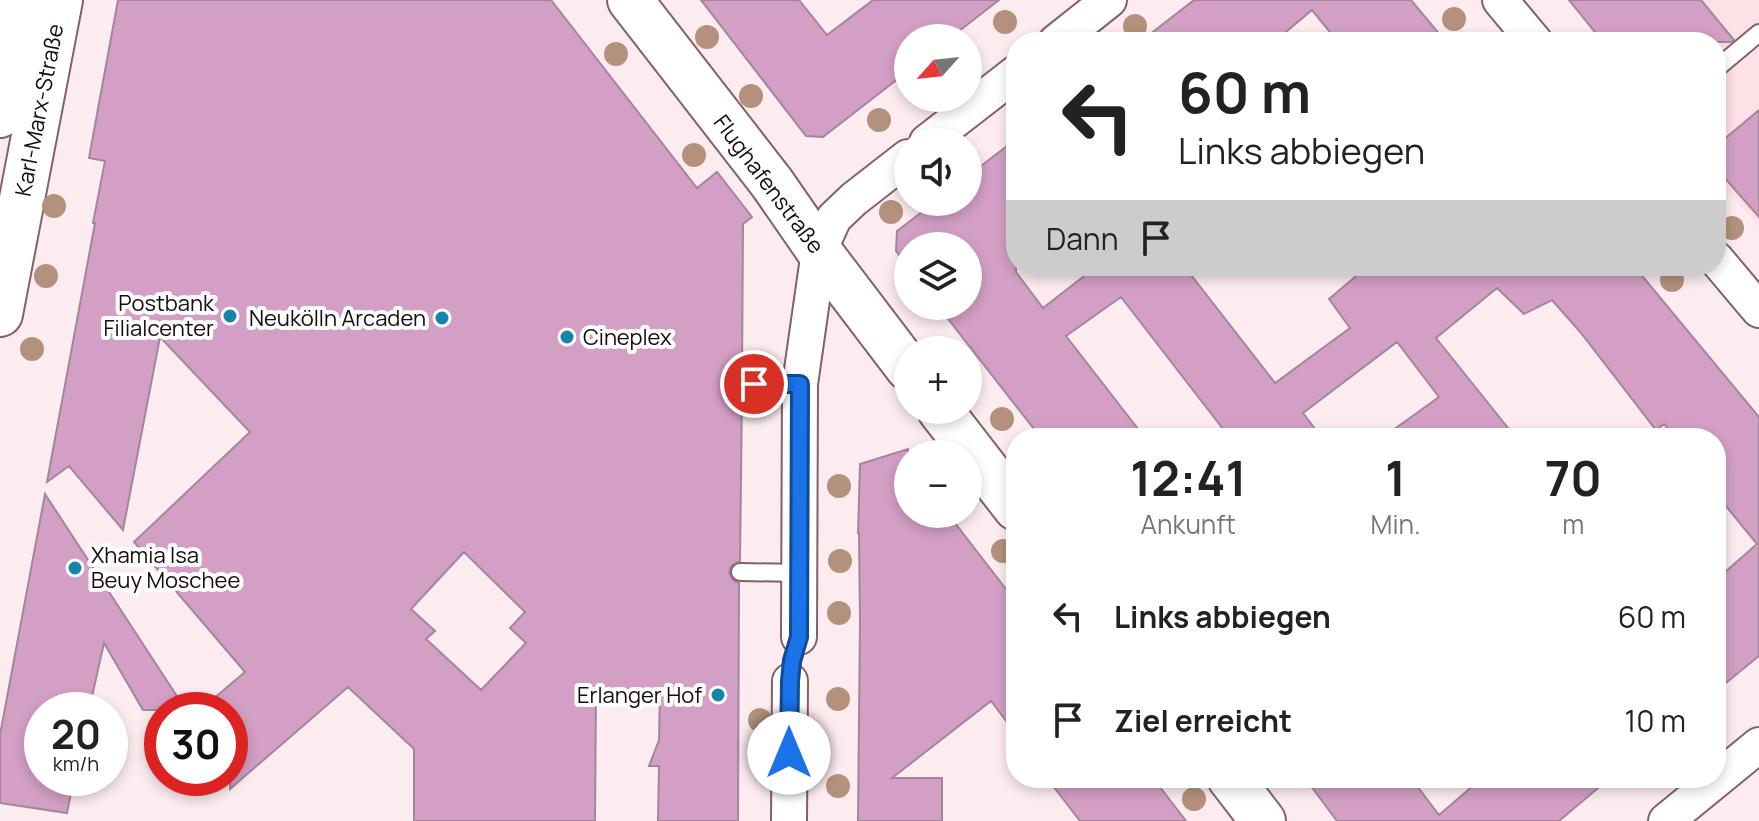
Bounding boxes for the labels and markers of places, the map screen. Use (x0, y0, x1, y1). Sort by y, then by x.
place label: Postbank Filialcenter (104, 288, 215, 343)
place label: Neukölln Arcaden (249, 303, 426, 333)
marker: Postbank Filialcenter (221, 307, 239, 325)
marker: Neukölln Arcaden (433, 309, 451, 327)
place label: Cineplex (583, 322, 672, 352)
marker: Cineplex (558, 328, 576, 346)
pin (720, 350, 788, 418)
place label: Xhamia Isa Beuy Moschee (91, 540, 240, 595)
marker: Xhamia Isa Beuy Moschee (66, 559, 84, 577)
place label: Erlanger Hof (577, 680, 702, 710)
marker: Erlanger Hof (709, 686, 727, 704)

